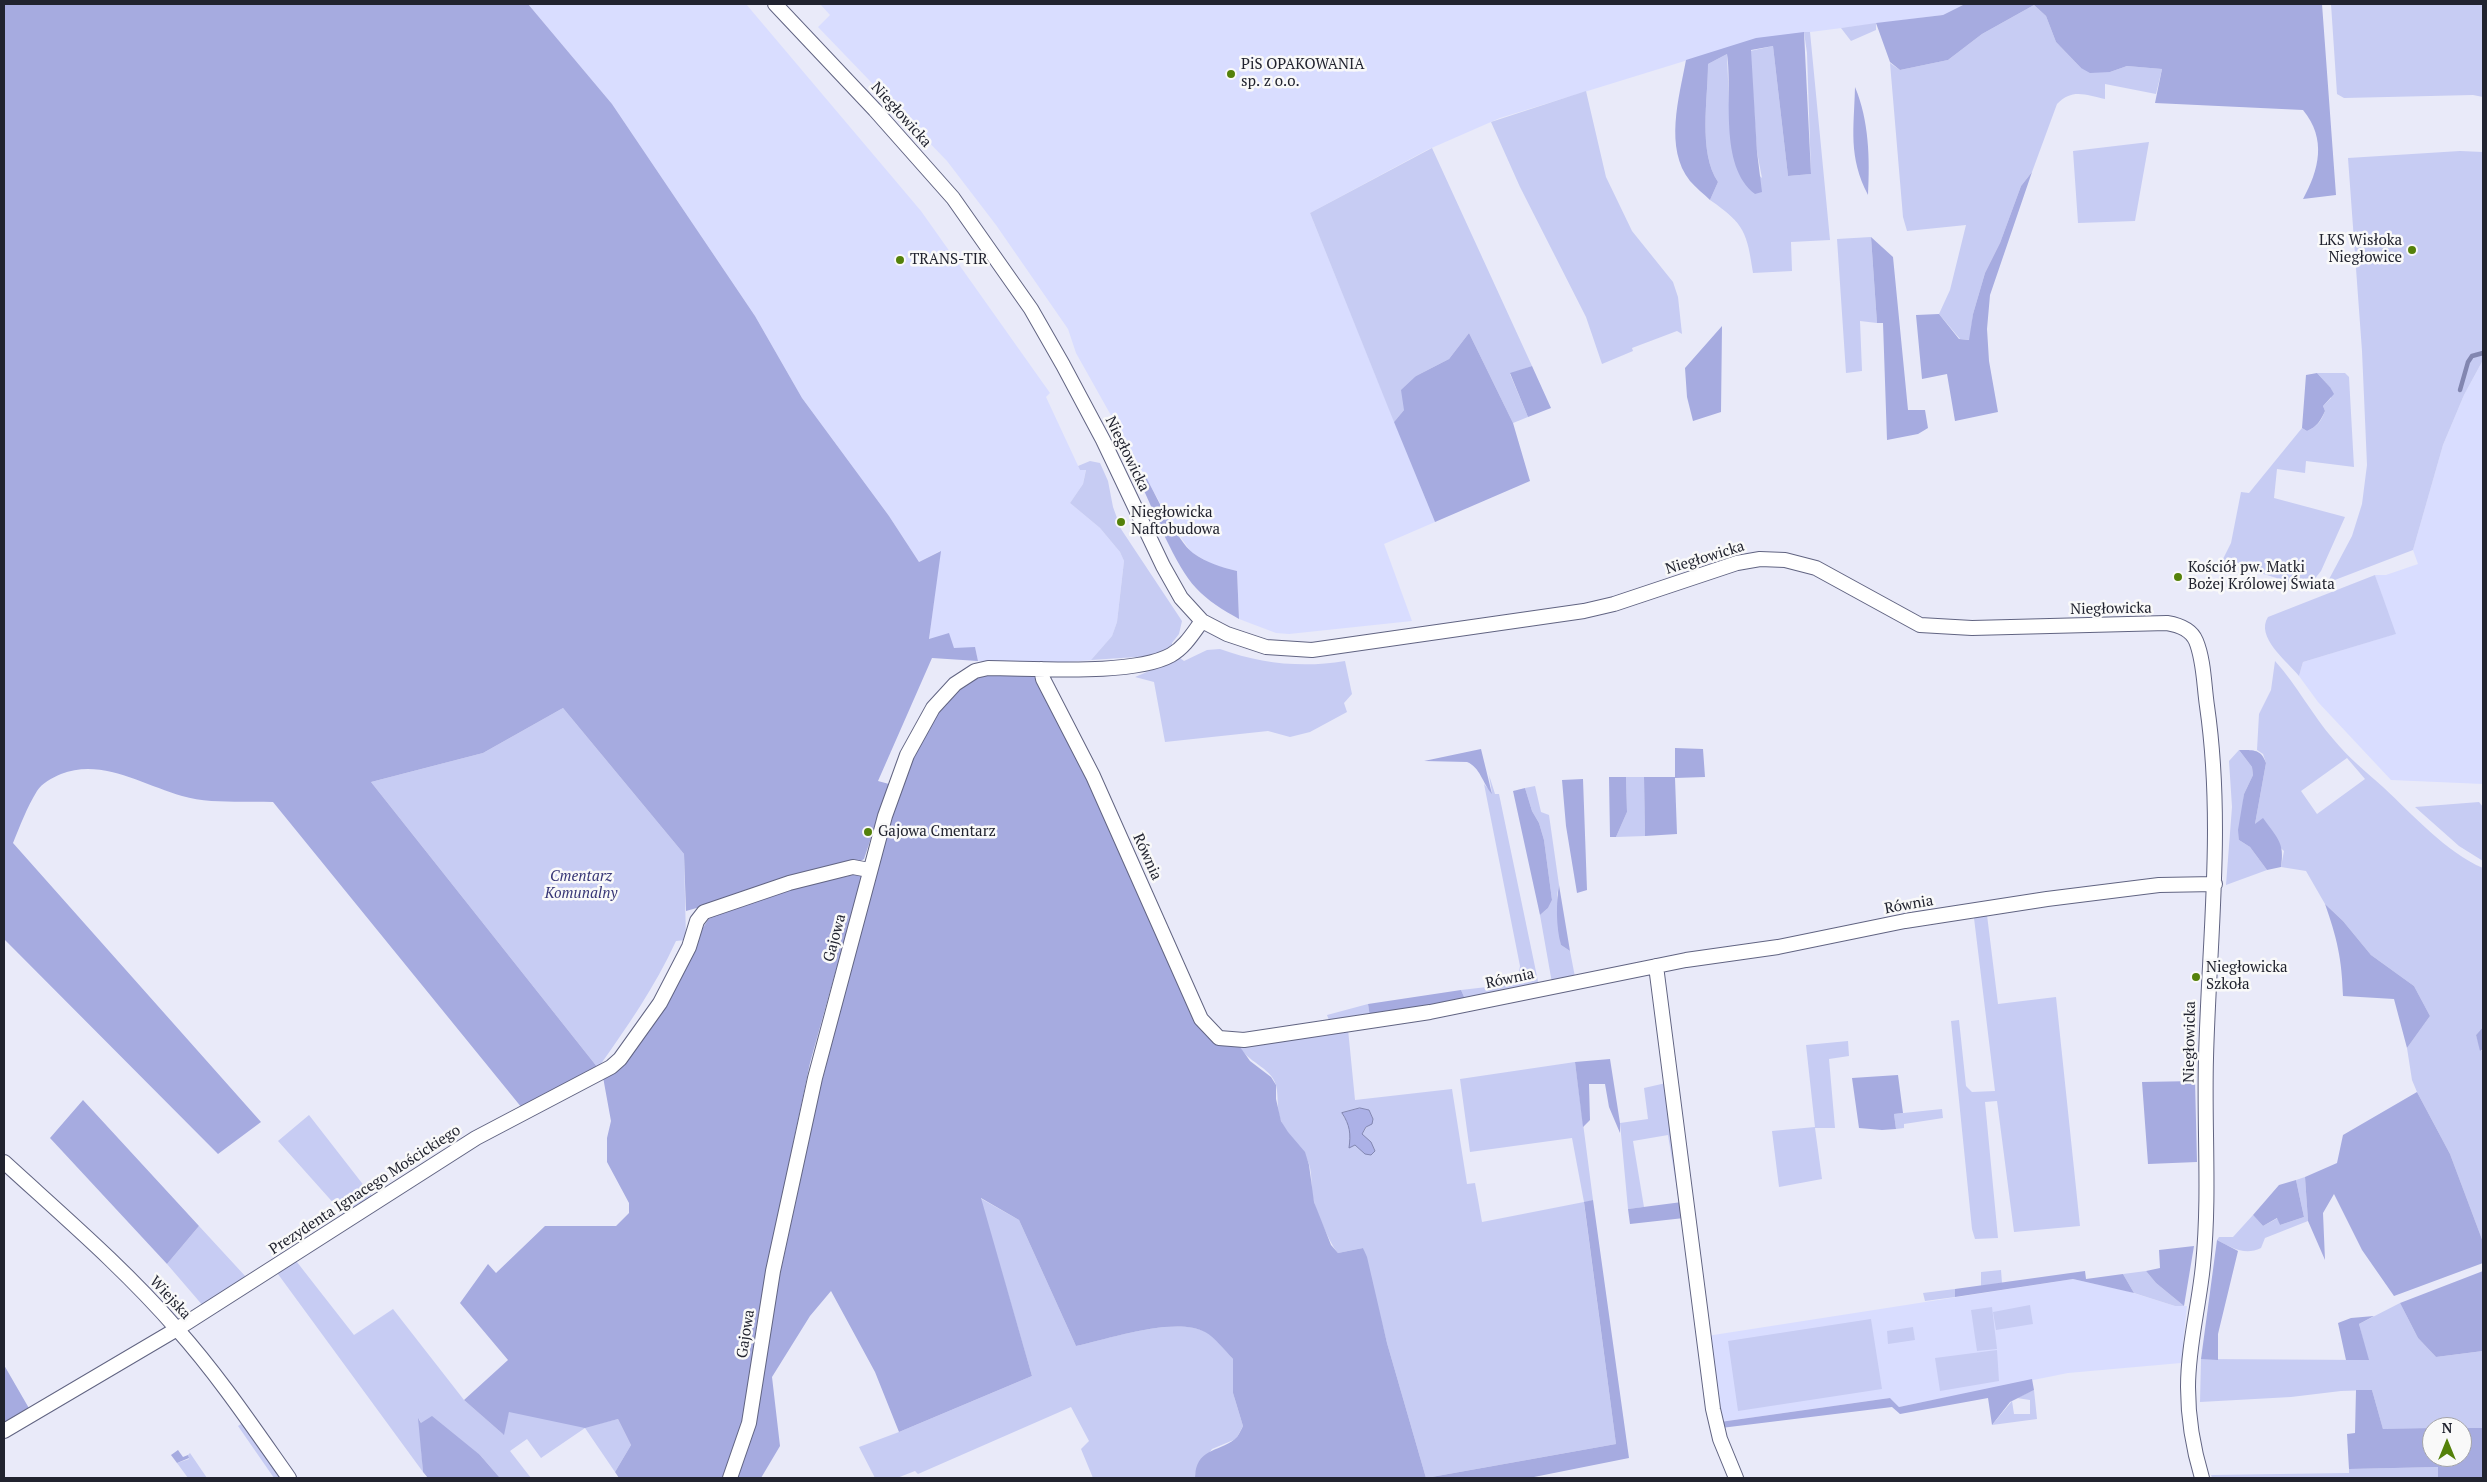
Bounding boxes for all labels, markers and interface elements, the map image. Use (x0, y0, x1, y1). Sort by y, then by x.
place label: PiS OPAKOWANIA sp. z o.o. (1241, 56, 1365, 91)
marker: PiS OPAKOWANIA sp. z o.o. (1225, 68, 1237, 80)
street label: Niegłowicka (867, 79, 935, 151)
place label: LKS Wisłoka Niegłowice (2319, 232, 2402, 267)
marker: LKS Wisłoka Niegłowice (2406, 244, 2418, 256)
place label: TRANS-TIR (910, 251, 988, 269)
marker: TRANS-TIR (894, 254, 906, 266)
street label: Niegłowicka (1101, 413, 1153, 495)
place label: Niegłowicka Naftobudowa (1131, 504, 1220, 539)
marker: Niegłowicka Naftobudowa (1115, 516, 1127, 528)
street label: Niegłowicka (1663, 537, 1747, 579)
place label: Kościół pw. Matki Bożej Królowej Świata (2188, 559, 2335, 594)
marker: Kościół pw. Matki Bożej Królowej Świata (2172, 571, 2184, 583)
street label: Niegłowicka (2070, 599, 2152, 619)
place label: Gajowa Cmentarz (878, 823, 996, 841)
marker: Gajowa Cmentarz (862, 826, 874, 838)
street label: Równia (1129, 831, 1165, 883)
park label: Cmentarz Komunalny (545, 868, 617, 903)
street label: Równia (1883, 892, 1935, 918)
street label: Gajowa (820, 912, 850, 964)
place label: Niegłowicka Szkoła (2206, 959, 2288, 994)
street label: Równia (1484, 965, 1536, 993)
marker: Niegłowicka Szkoła (2190, 971, 2202, 983)
street label: Niegłowicka (2180, 1001, 2200, 1083)
street label: Prezydenta Ignacego Mościckiego (266, 1121, 464, 1259)
street label: Wiejska (146, 1273, 194, 1323)
street label: Gajowa (733, 1308, 759, 1360)
north arrow (2422, 1417, 2472, 1467)
text: N (2442, 1418, 2452, 1437)

